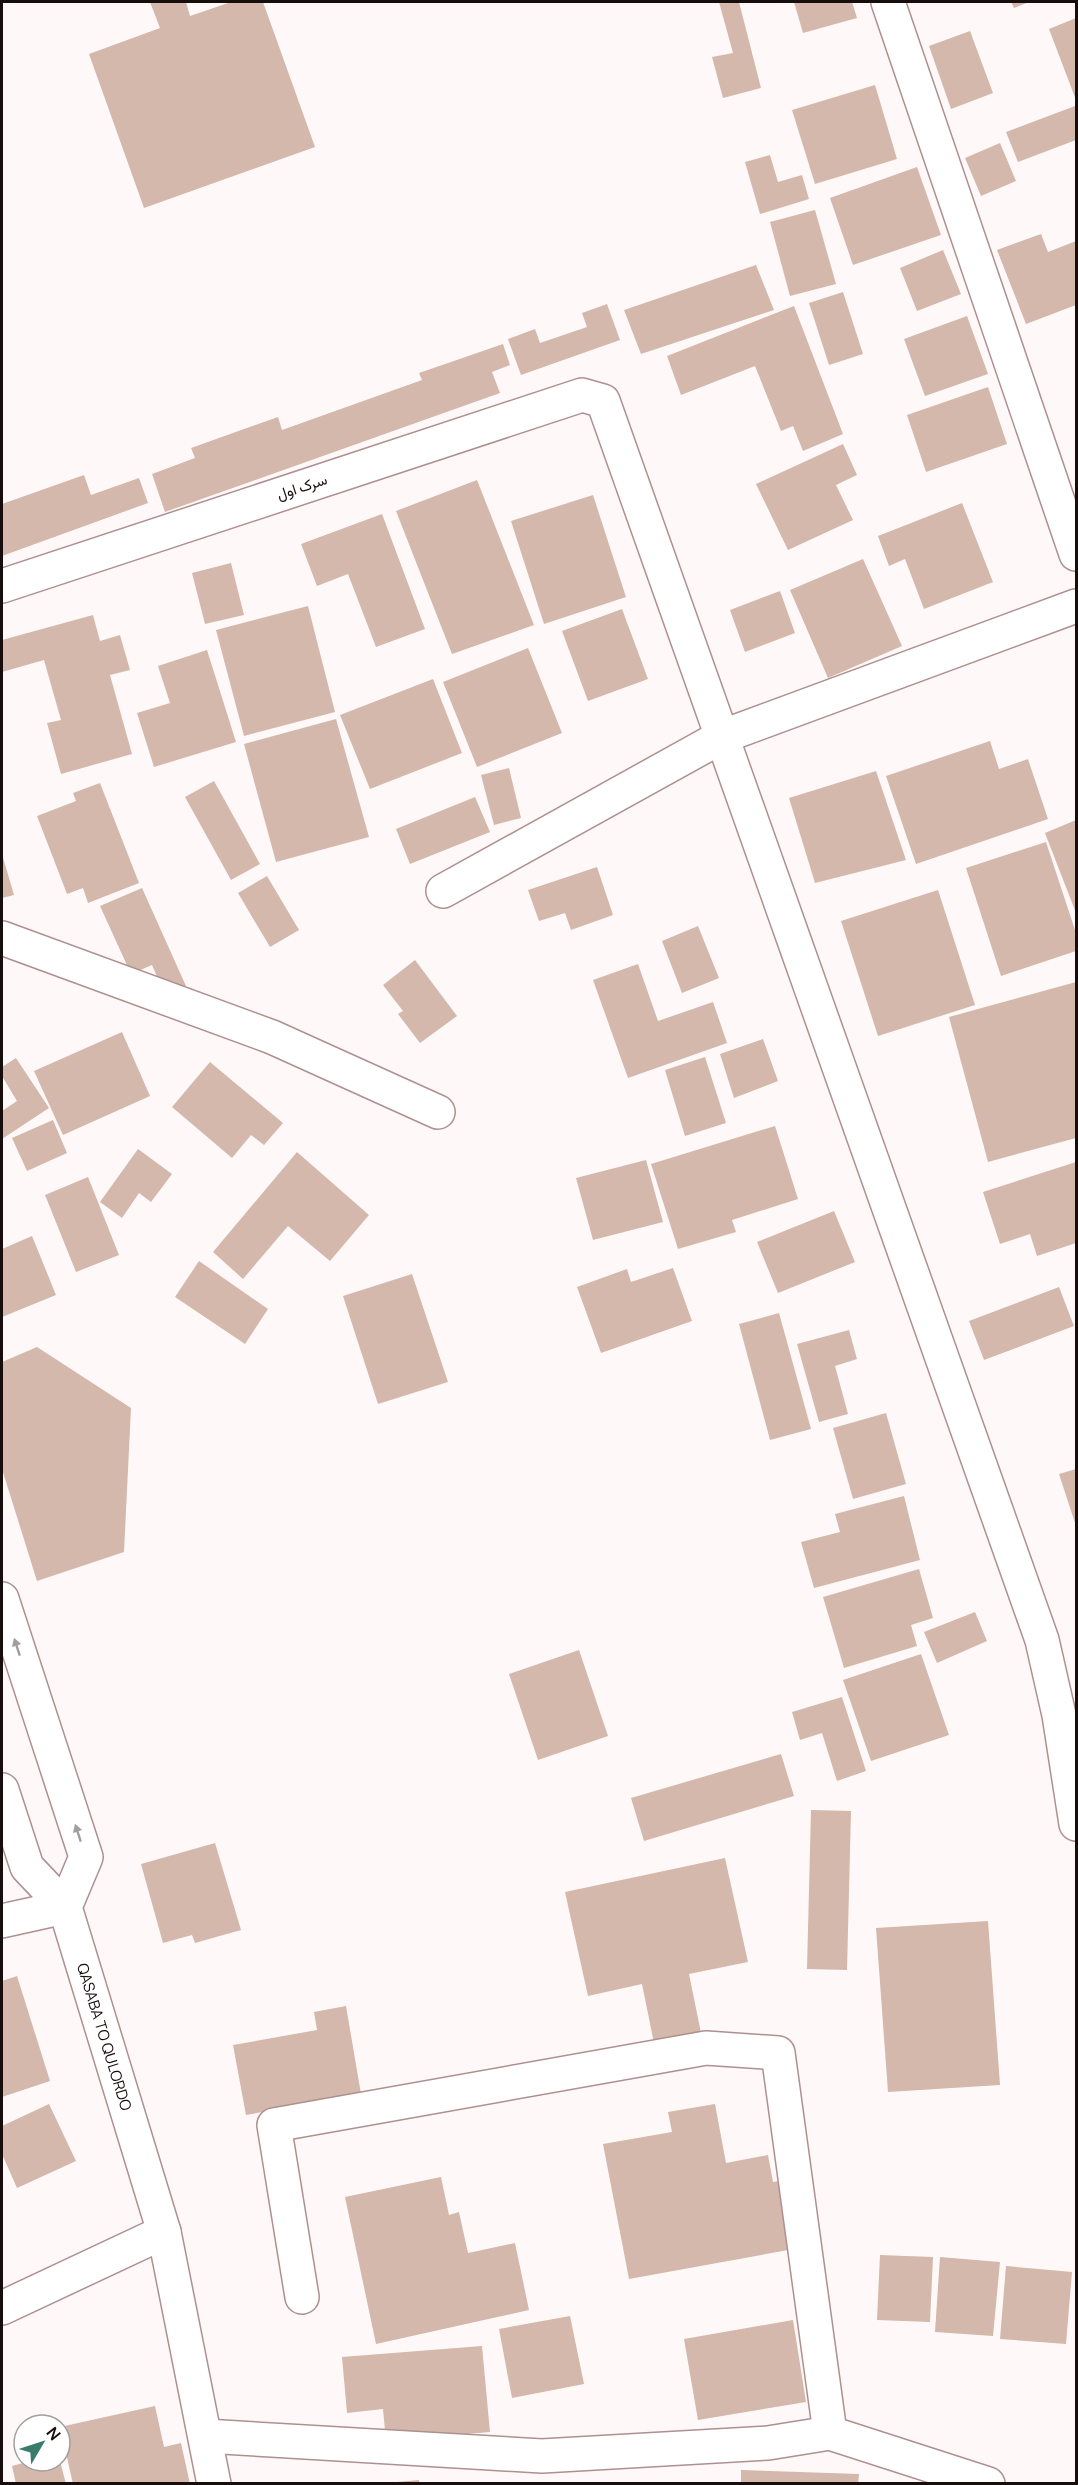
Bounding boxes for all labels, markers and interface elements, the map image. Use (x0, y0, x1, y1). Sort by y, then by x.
street label: سرک اول (274, 468, 330, 505)
one-way arrow (12, 1638, 21, 1656)
one-way arrow (72, 1824, 82, 1842)
street label: QASABA TO QULORDO (72, 1961, 137, 2113)
north arrow (12, 2413, 72, 2473)
text: N (41, 2422, 66, 2445)

